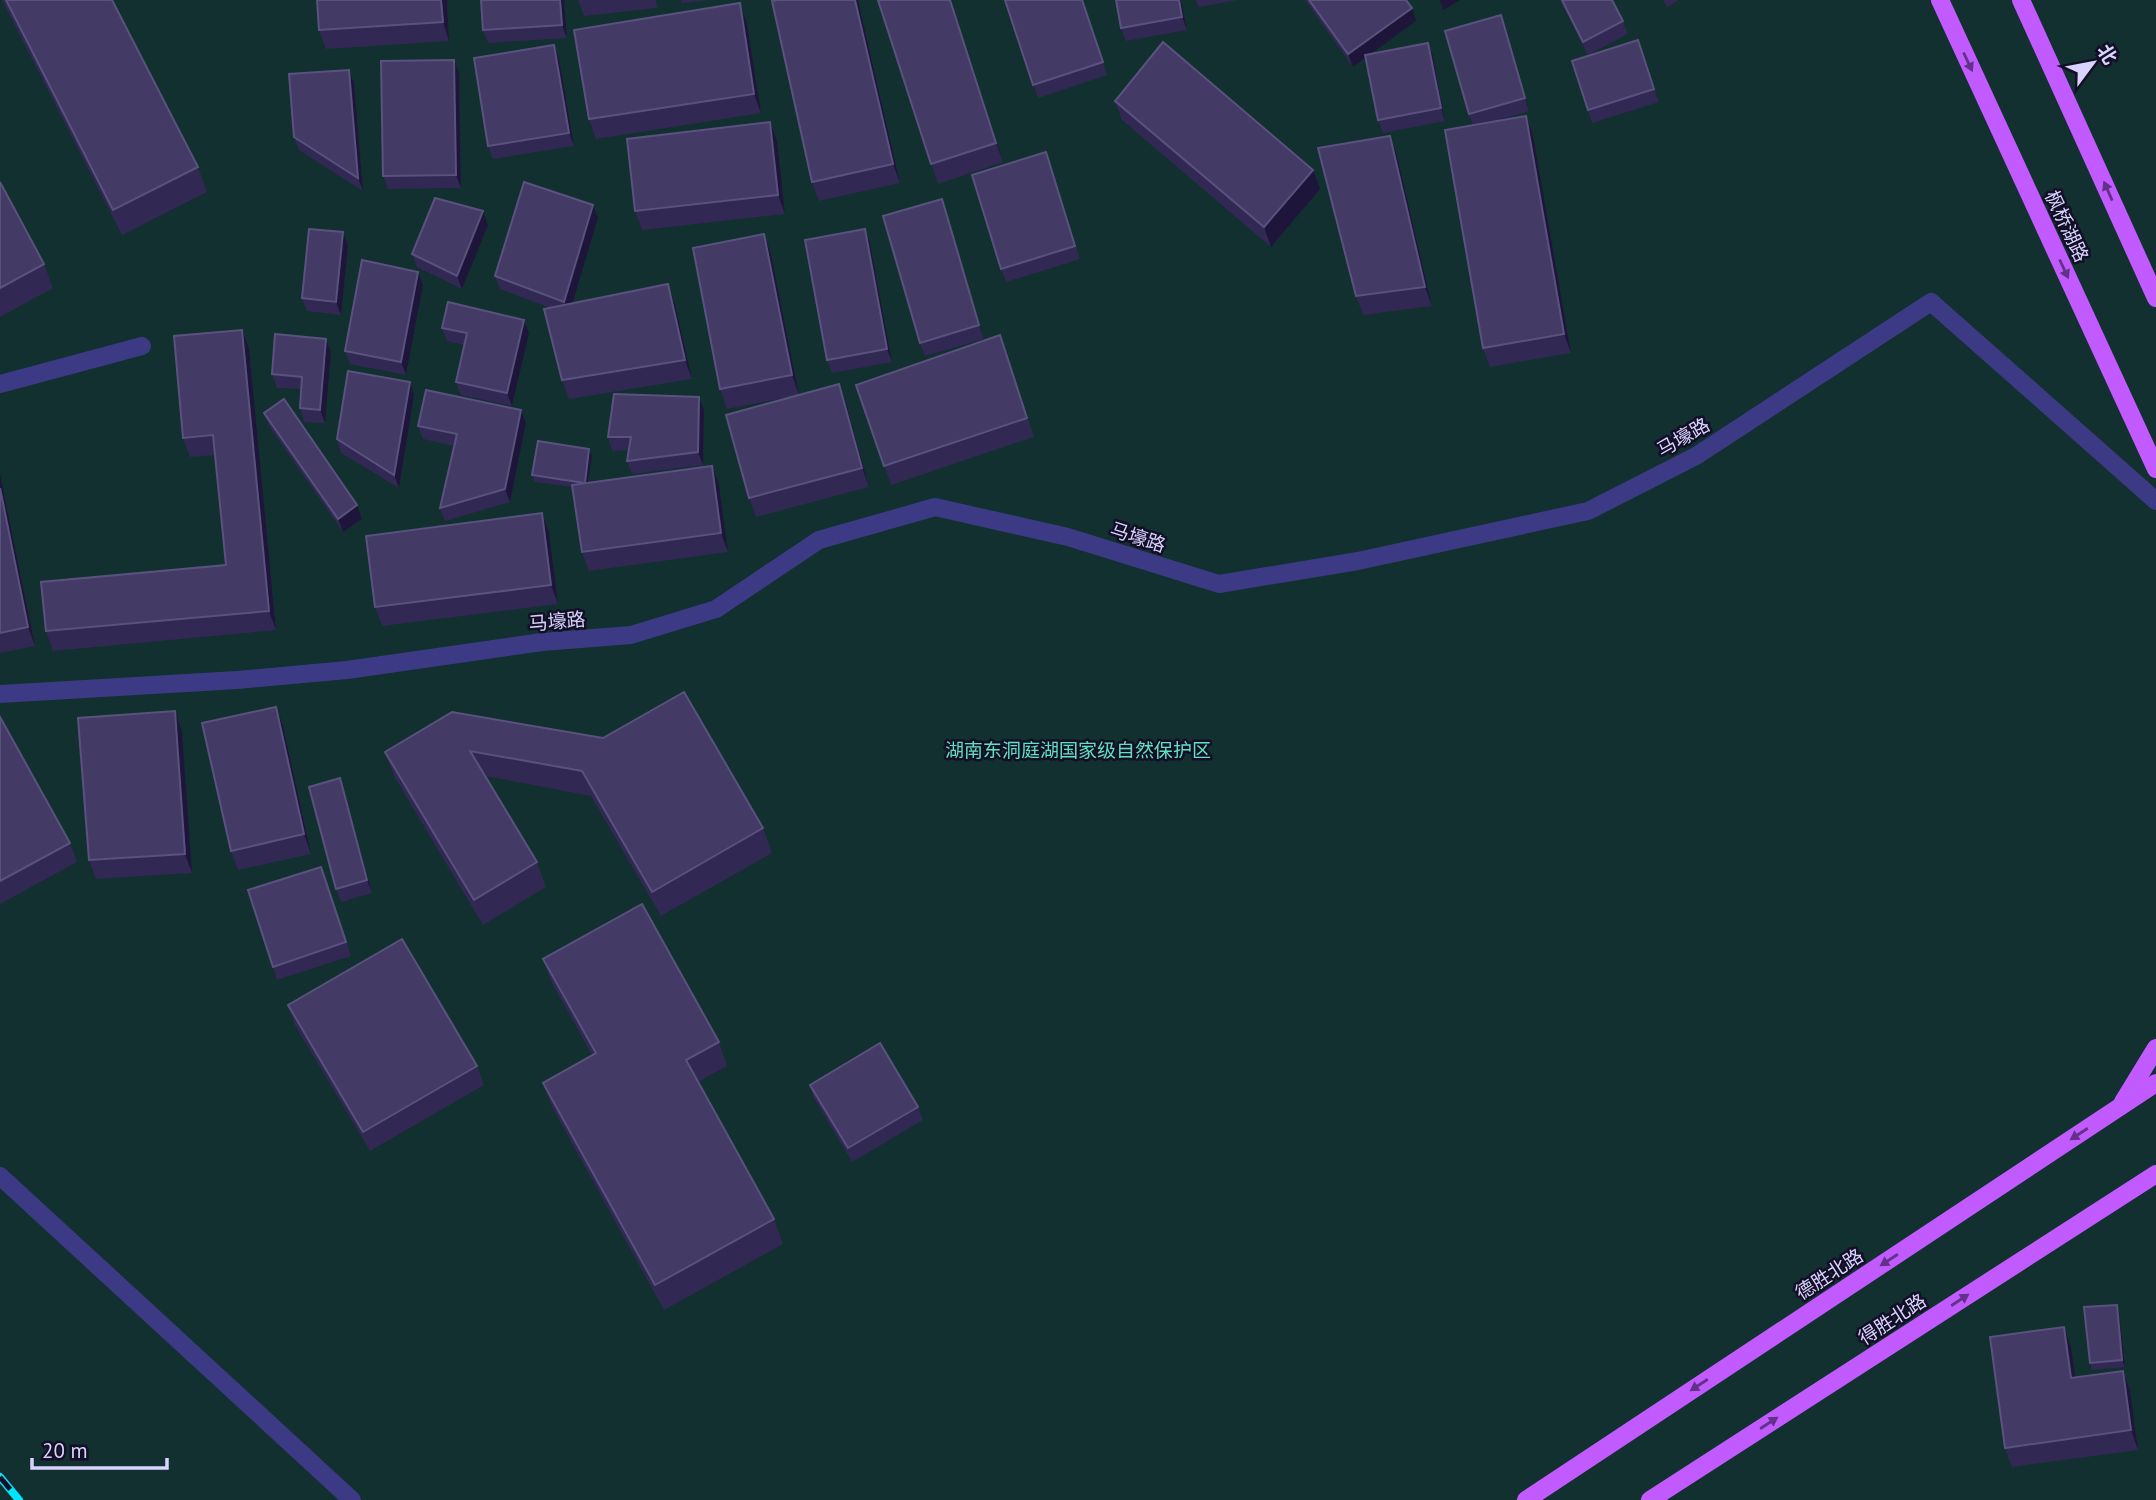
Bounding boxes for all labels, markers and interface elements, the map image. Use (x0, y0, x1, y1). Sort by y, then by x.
north arrow (2058, 28, 2128, 98)
text: 北 (2092, 40, 2123, 68)
one-way arrow (1963, 52, 1974, 72)
one-way arrow (2102, 181, 2114, 201)
street label: 枫桥湖路 (2040, 186, 2094, 266)
one-way arrow (2059, 258, 2070, 279)
street label: 马壕路 (1652, 412, 1714, 462)
street label: 马壕路 (1107, 517, 1169, 557)
street label: 马壕路 (528, 607, 586, 635)
park label: 湖南东洞庭湖国家级自然保护区 (945, 738, 1211, 762)
one-way arrow (2069, 1127, 2088, 1140)
street label: 德胜北路 (1791, 1243, 1867, 1305)
one-way arrow (1879, 1253, 1899, 1266)
street label: 得胜北路 (1854, 1288, 1930, 1350)
one-way arrow (1951, 1293, 1970, 1306)
one-way arrow (1690, 1378, 1708, 1392)
one-way arrow (1760, 1417, 1779, 1430)
scale bar (32, 1426, 166, 1470)
text: 20 m (42, 1437, 88, 1464)

